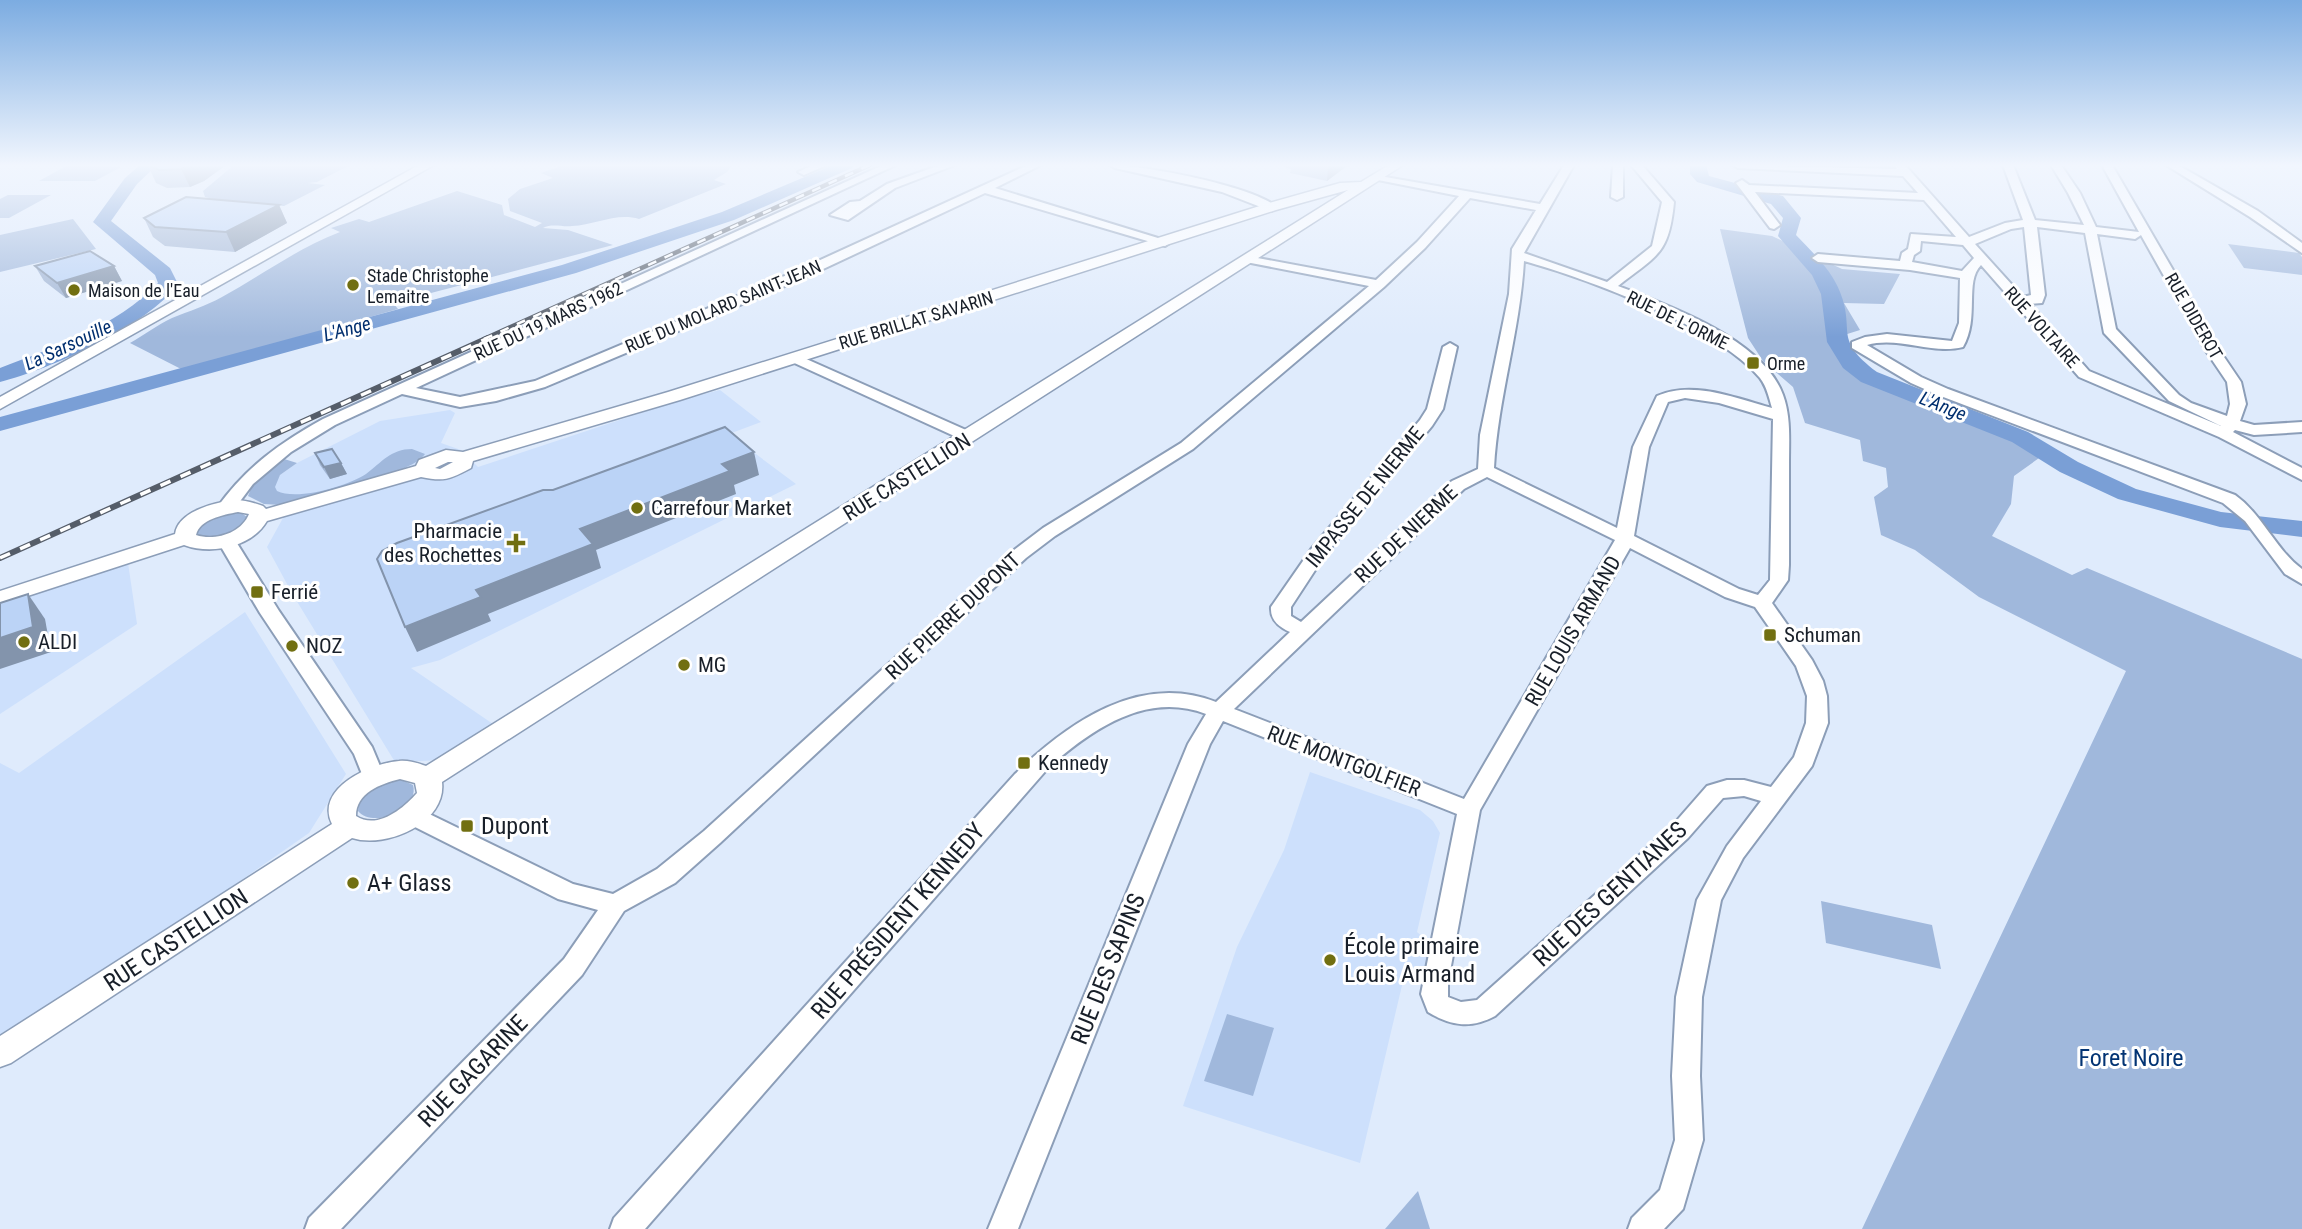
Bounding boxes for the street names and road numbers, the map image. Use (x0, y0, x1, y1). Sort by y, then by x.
street label: RUE DU MOLARD SAINT-JEAN (622, 255, 824, 357)
street label: RUE DIDEROT (2161, 269, 2227, 363)
street label: RUE DU 19 MARS 1962 (470, 277, 626, 365)
street label: RUE VOLTAIRE (2000, 282, 2084, 372)
street label: RUE DE L'ORME (1624, 286, 1732, 354)
street label: RUE BRILLAT SAVARIN (836, 287, 996, 353)
street label: IMPASSE DE NIERME (1301, 422, 1429, 572)
street label: RUE CASTELLION (839, 428, 975, 526)
street label: RUE DE NIERME (1350, 480, 1462, 588)
street label: RUE PIERRE DUPONT (881, 548, 1025, 684)
street label: RUE LOUIS ARMAND (1520, 552, 1626, 710)
street label: RUE MONTGOLFIER (1264, 721, 1424, 801)
street label: RUE DES GENTIANES (1527, 816, 1693, 972)
street label: RUE PRÉSIDENT KENNEDY (805, 817, 991, 1025)
street label: RUE CASTELLION (99, 883, 253, 997)
street label: RUE DES SAPINS (1065, 890, 1151, 1048)
street label: RUE GAGARINE (413, 1009, 534, 1133)

